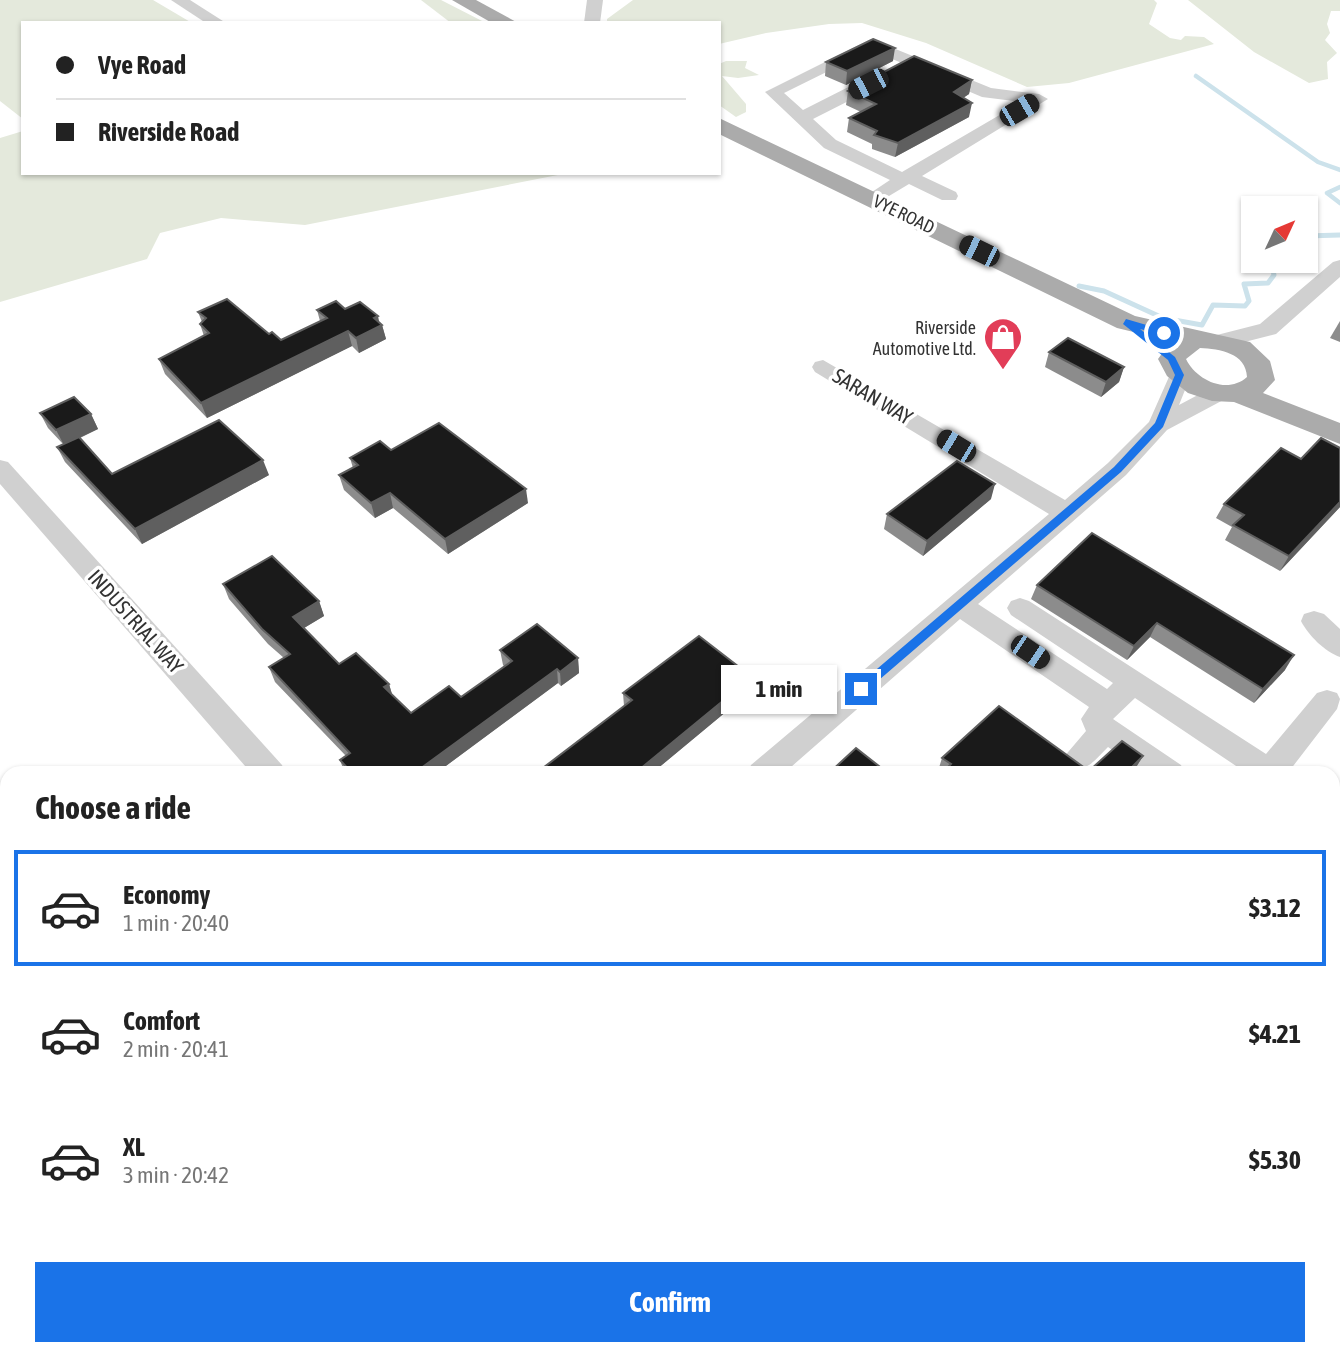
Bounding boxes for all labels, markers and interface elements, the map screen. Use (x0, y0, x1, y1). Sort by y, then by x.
text: Vye Road (98, 50, 186, 80)
car (845, 65, 892, 103)
car (996, 90, 1043, 130)
text: Riverside Road (98, 117, 239, 147)
street label: VYE ROAD (870, 190, 938, 238)
north arrow (1241, 196, 1318, 273)
map controls (1241, 196, 1318, 273)
car (956, 232, 1003, 270)
shop icon: Riverside Automotive Ltd. (982, 316, 1024, 371)
place label: Riverside Automotive Ltd. (873, 317, 976, 359)
route start (1148, 317, 1180, 349)
street label: SARAN WAY (829, 363, 918, 429)
car (933, 426, 980, 466)
street label: INDUSTRIAL WAY (83, 564, 189, 678)
car (1007, 632, 1054, 672)
callout: 1 min (721, 664, 836, 714)
route end (845, 673, 877, 705)
text: 1 min (756, 676, 802, 702)
text: Choose a ride (35, 789, 191, 826)
icon: car (39, 877, 102, 940)
text: Economy (123, 880, 210, 910)
text: $3.12 (1249, 893, 1301, 923)
text: 1 min · 20:40 (123, 910, 229, 936)
icon: car (39, 1003, 102, 1066)
text: Comfort (123, 1006, 200, 1036)
text: $4.21 (1249, 1019, 1301, 1049)
text: 2 min · 20:41 (123, 1036, 229, 1062)
icon: car (39, 1129, 102, 1192)
text: XL (123, 1132, 145, 1162)
text: $5.30 (1249, 1145, 1301, 1175)
text: 3 min · 20:42 (123, 1162, 229, 1188)
button: Confirm (35, 1262, 1305, 1342)

